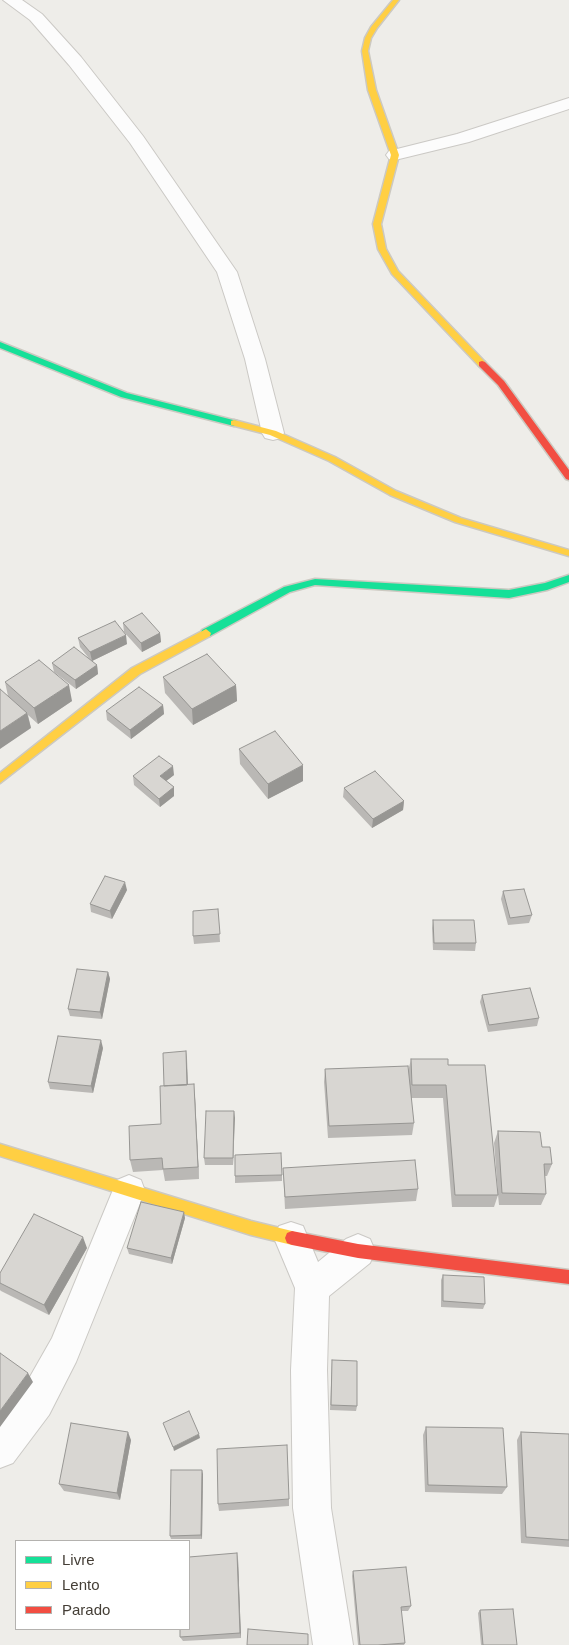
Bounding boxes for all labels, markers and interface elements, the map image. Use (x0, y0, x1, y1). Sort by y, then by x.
legend (15, 1540, 190, 1630)
text: Livre (62, 1551, 95, 1568)
text: Lento (62, 1576, 100, 1593)
text: Parado (62, 1601, 110, 1618)

